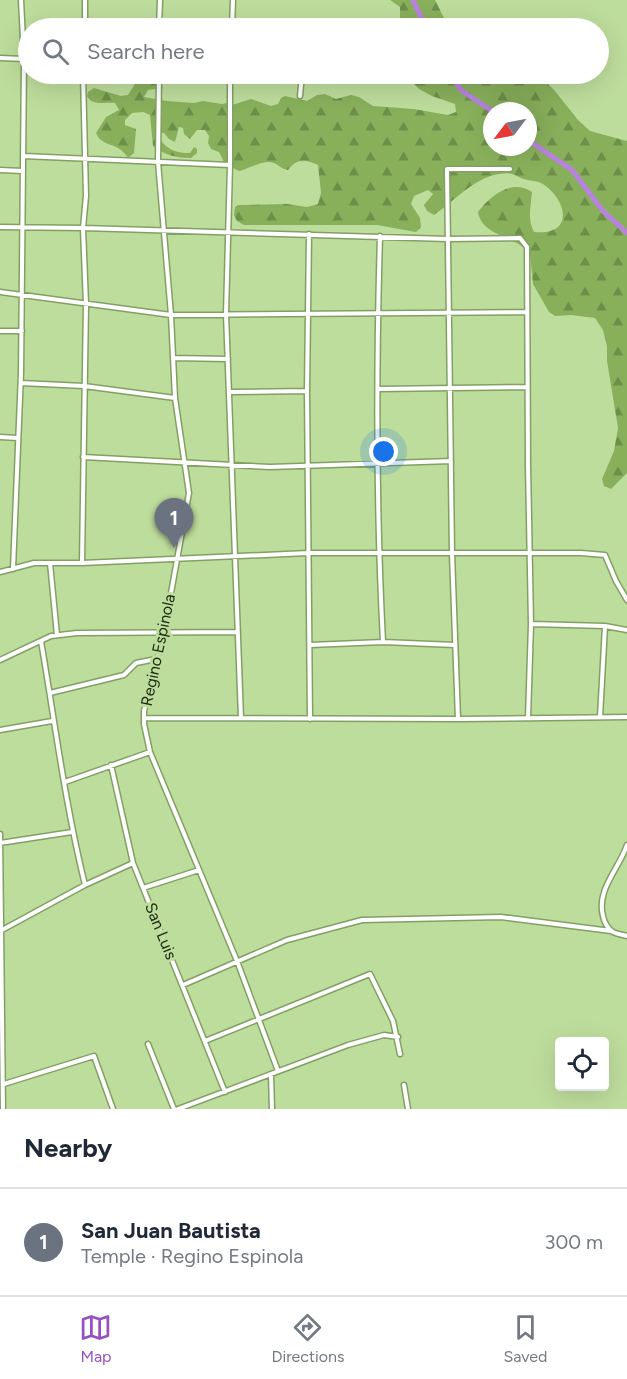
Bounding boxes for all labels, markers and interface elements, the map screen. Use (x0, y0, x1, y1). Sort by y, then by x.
search box (18, 18, 609, 84)
icon: search (39, 35, 72, 68)
text: Search here (87, 38, 205, 65)
north arrow (483, 102, 537, 156)
your location (369, 437, 398, 466)
pin: 1 (154, 498, 194, 548)
street label: Regino Espinola (137, 592, 179, 708)
street label: San Luis (141, 900, 181, 962)
map controls (555, 1037, 609, 1091)
button: locate (555, 1037, 609, 1091)
text: Nearby (24, 1132, 112, 1164)
text: San Juan Bautista (81, 1217, 261, 1244)
text: 1 (39, 1230, 48, 1254)
text: 300 m (545, 1230, 603, 1254)
text: Temple · Regino Espinola (81, 1244, 303, 1268)
tab: Map (79, 1311, 112, 1366)
tab: Directions (271, 1311, 344, 1366)
tab: Saved (503, 1311, 548, 1366)

